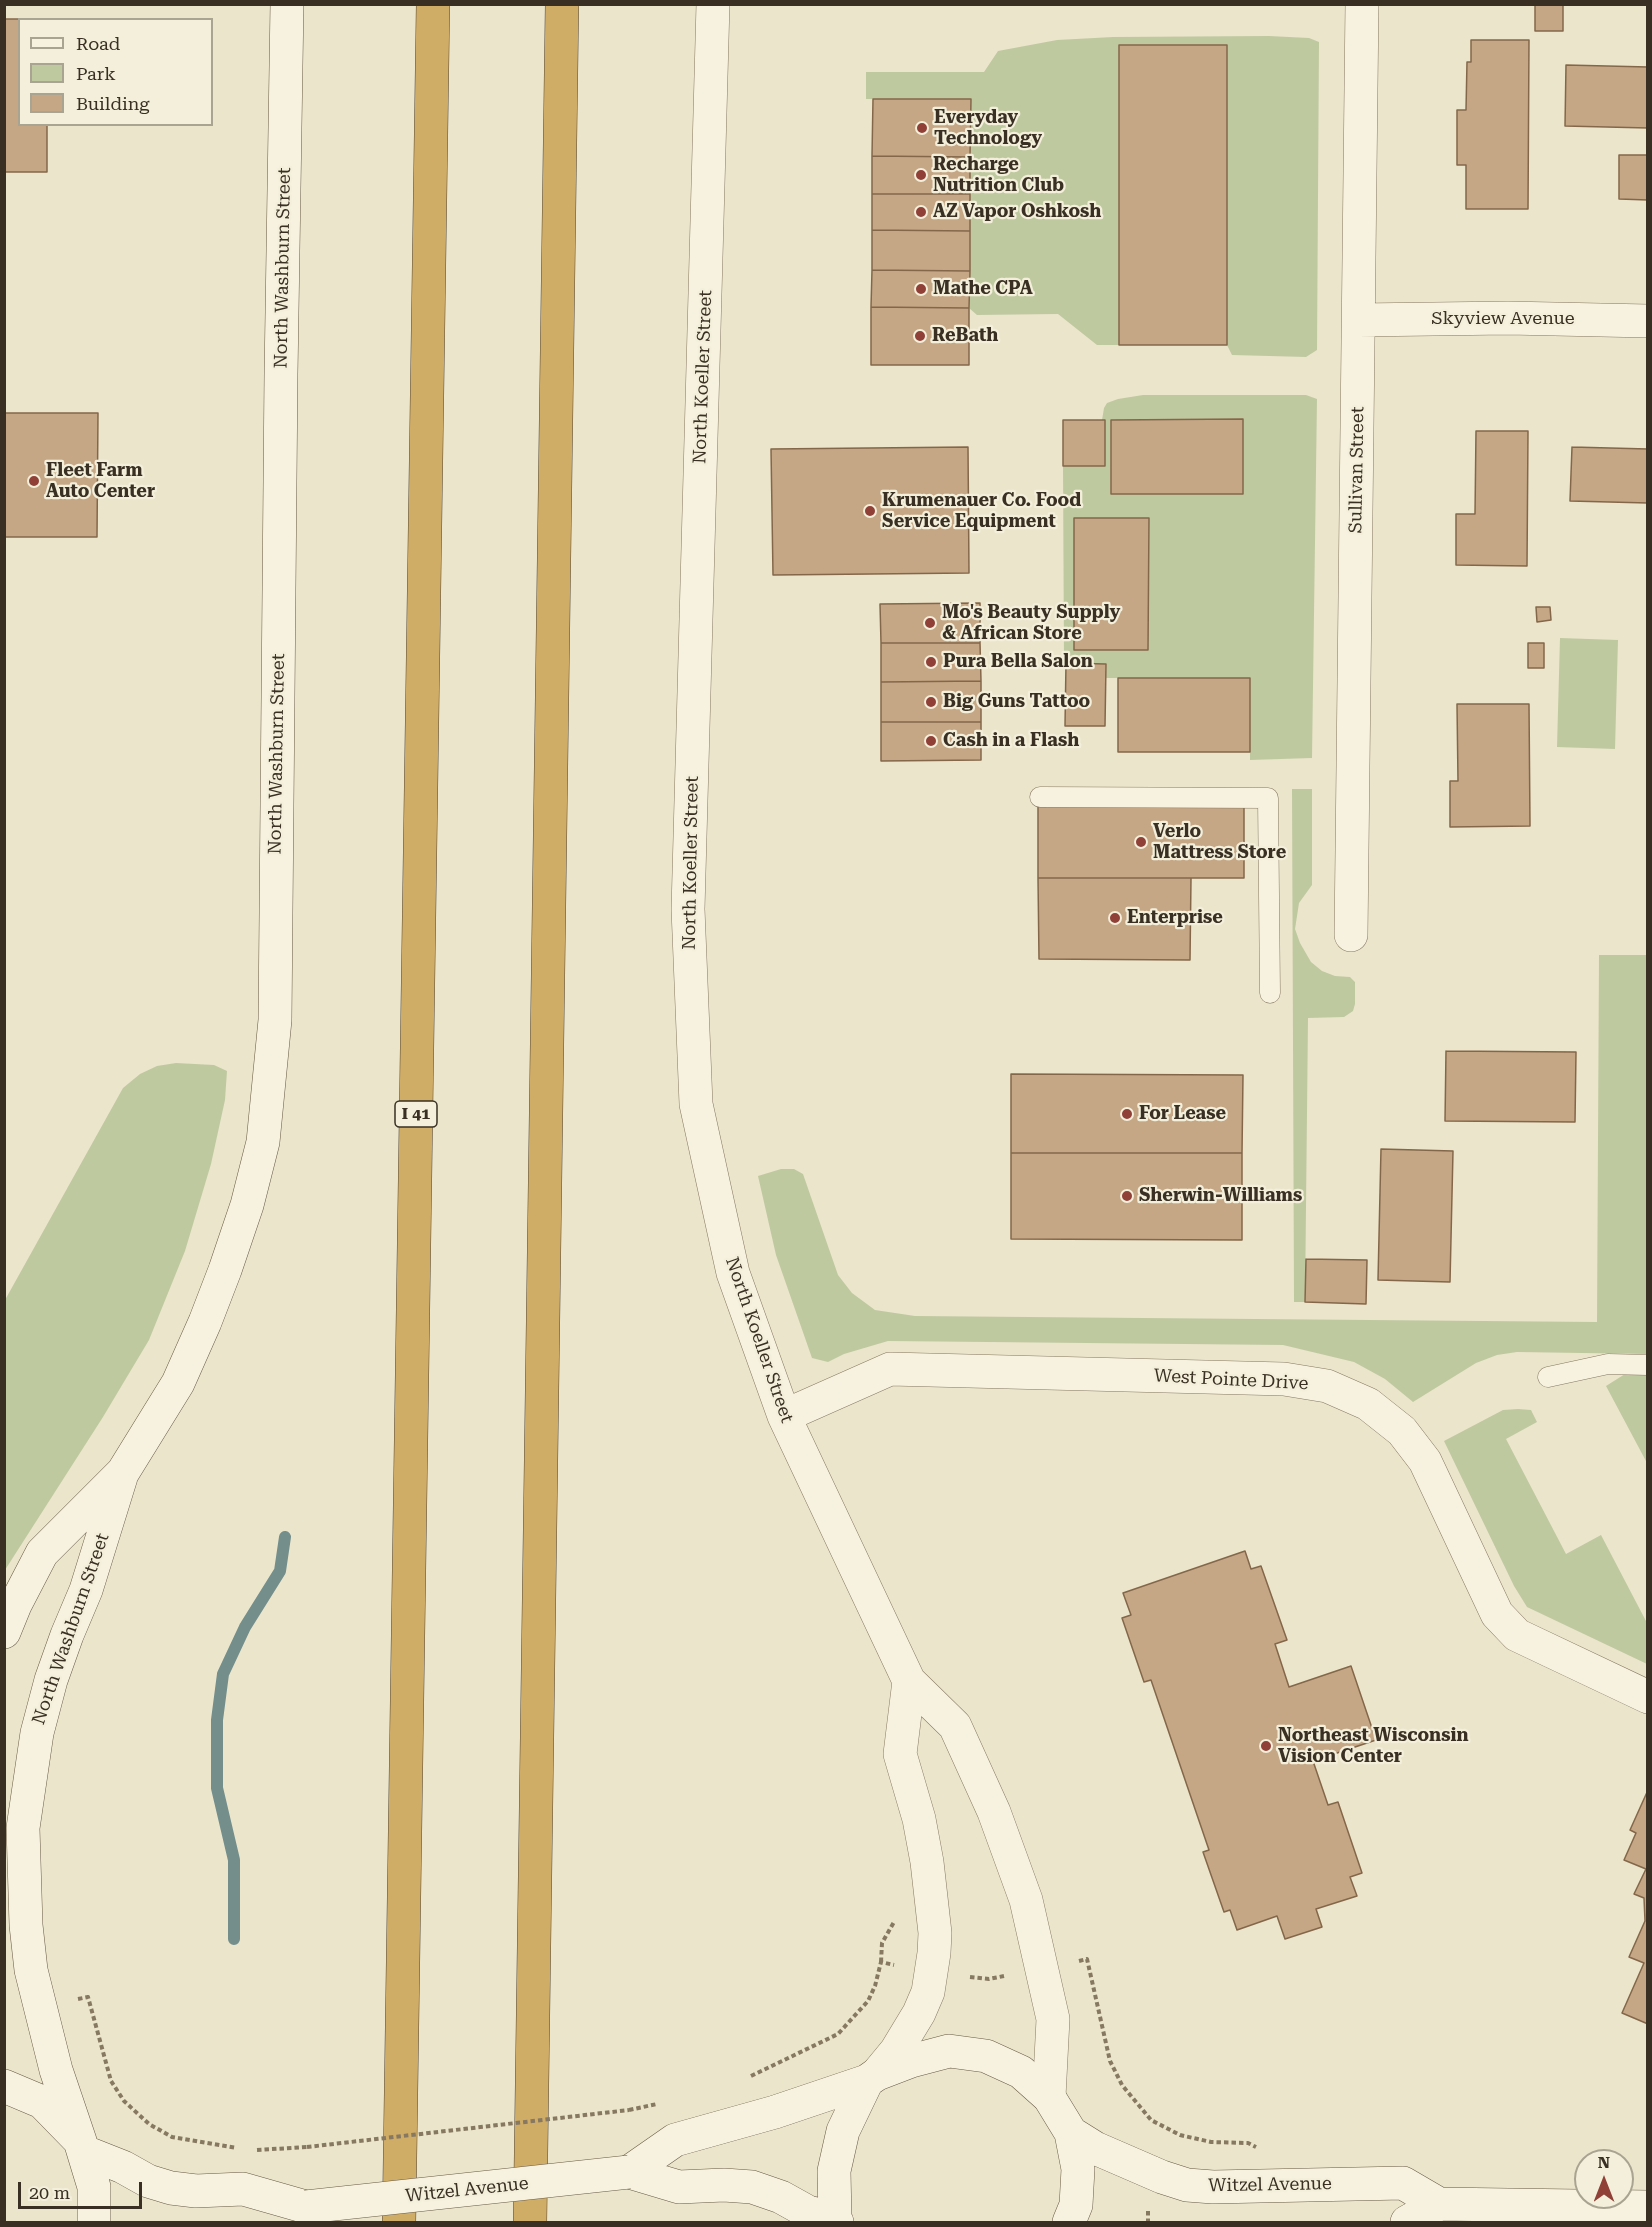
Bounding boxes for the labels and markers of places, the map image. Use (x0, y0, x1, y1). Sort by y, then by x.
place label: Everyday Technology (934, 107, 1042, 150)
marker: Everyday Technology (915, 121, 929, 135)
place label: Recharge Nutrition Club (933, 154, 1064, 196)
marker: Recharge Nutrition Club (914, 168, 928, 182)
place label: AZ Vapor Oshkosh (933, 201, 1101, 223)
marker: AZ Vapor Oshkosh (914, 205, 928, 219)
place label: Mathe CPA (933, 278, 1033, 300)
marker: Mathe CPA (914, 282, 928, 296)
place label: ReBath (932, 325, 998, 347)
marker: ReBath (913, 329, 927, 343)
place label: Fleet Farm Auto Center (46, 460, 155, 502)
marker: Fleet Farm Auto Center (27, 474, 41, 488)
place label: Krumenauer Co. Food Service Equipment (882, 490, 1081, 532)
marker: Krumenauer Co. Food Service Equipment (863, 504, 877, 518)
place label: Mo's Beauty Supply & African Store (942, 602, 1120, 644)
marker: Mo's Beauty Supply & African Store (923, 616, 937, 630)
place label: Pura Bella Salon (943, 651, 1093, 673)
marker: Pura Bella Salon (924, 655, 938, 669)
place label: Big Guns Tattoo (943, 691, 1090, 713)
marker: Big Guns Tattoo (924, 695, 938, 709)
place label: Cash in a Flash (943, 730, 1079, 752)
marker: Cash in a Flash (924, 734, 938, 748)
place label: Verlo Mattress Store (1153, 821, 1286, 864)
marker: Verlo Mattress Store (1134, 835, 1148, 849)
place label: Enterprise (1127, 907, 1223, 929)
marker: Enterprise (1108, 911, 1122, 925)
place label: For Lease (1139, 1103, 1226, 1125)
marker: For Lease (1120, 1107, 1134, 1121)
place label: Sherwin-Williams (1139, 1185, 1302, 1207)
marker: Sherwin-Williams (1120, 1189, 1134, 1203)
place label: Northeast Wisconsin Vision Center (1278, 1725, 1468, 1768)
marker: Northeast Wisconsin Vision Center (1259, 1739, 1273, 1753)

